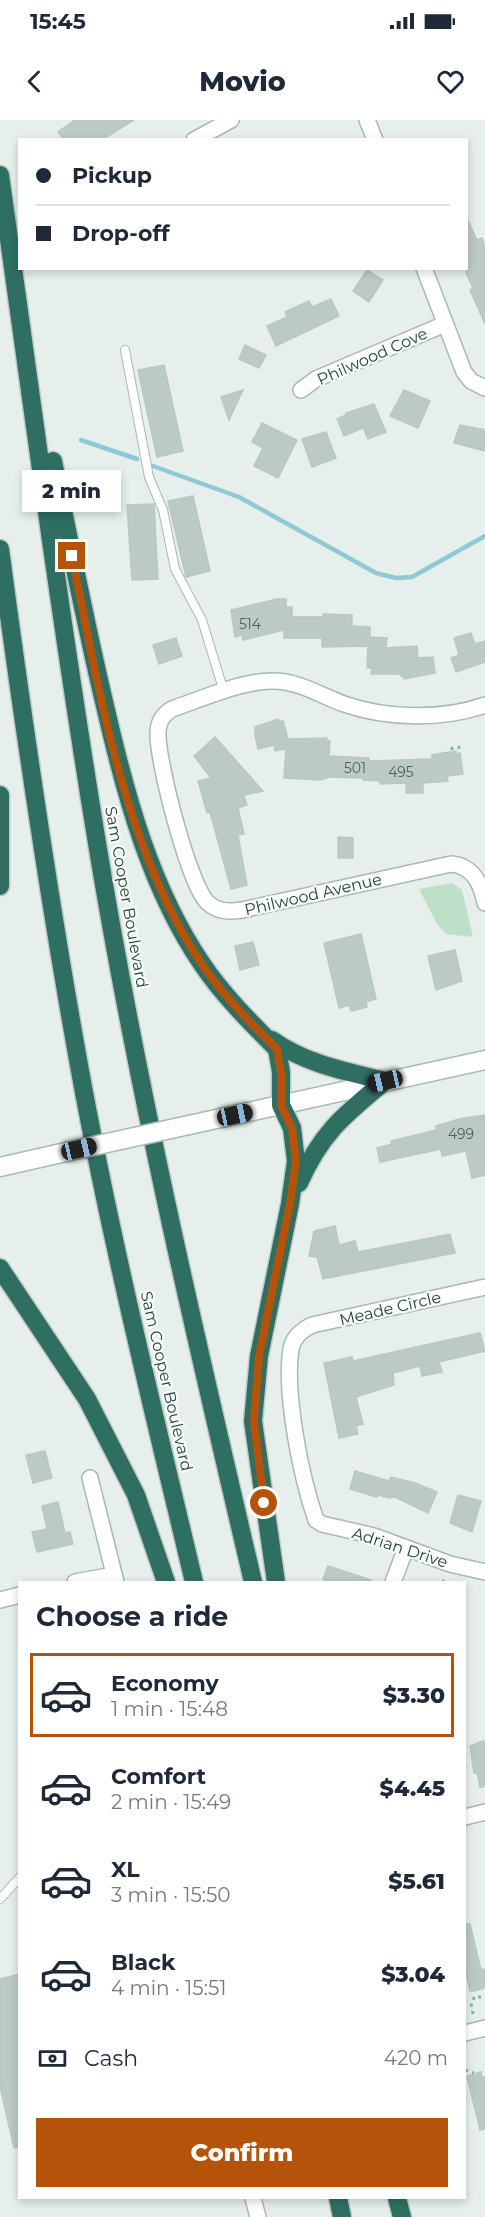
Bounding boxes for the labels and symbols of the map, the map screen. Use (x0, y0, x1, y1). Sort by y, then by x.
street label: Philwood Cove (314, 324, 430, 389)
callout: 2 min (22, 469, 122, 511)
route end (58, 542, 85, 569)
house number: 514 (239, 615, 262, 633)
house number: 501 (344, 759, 366, 777)
house number: 495 (388, 763, 414, 781)
street label: Sam Cooper Boulevard (101, 805, 152, 989)
street label: Philwood Avenue (243, 869, 384, 920)
car (365, 1068, 405, 1094)
car (216, 1102, 254, 1128)
house number: 499 (448, 1125, 474, 1143)
car (59, 1136, 99, 1162)
street label: Meade Circle (338, 1288, 443, 1329)
street label: Sam Cooper Boulevard (137, 1289, 196, 1473)
route start (250, 1489, 277, 1516)
street label: Adrian Drive (350, 1523, 450, 1572)

